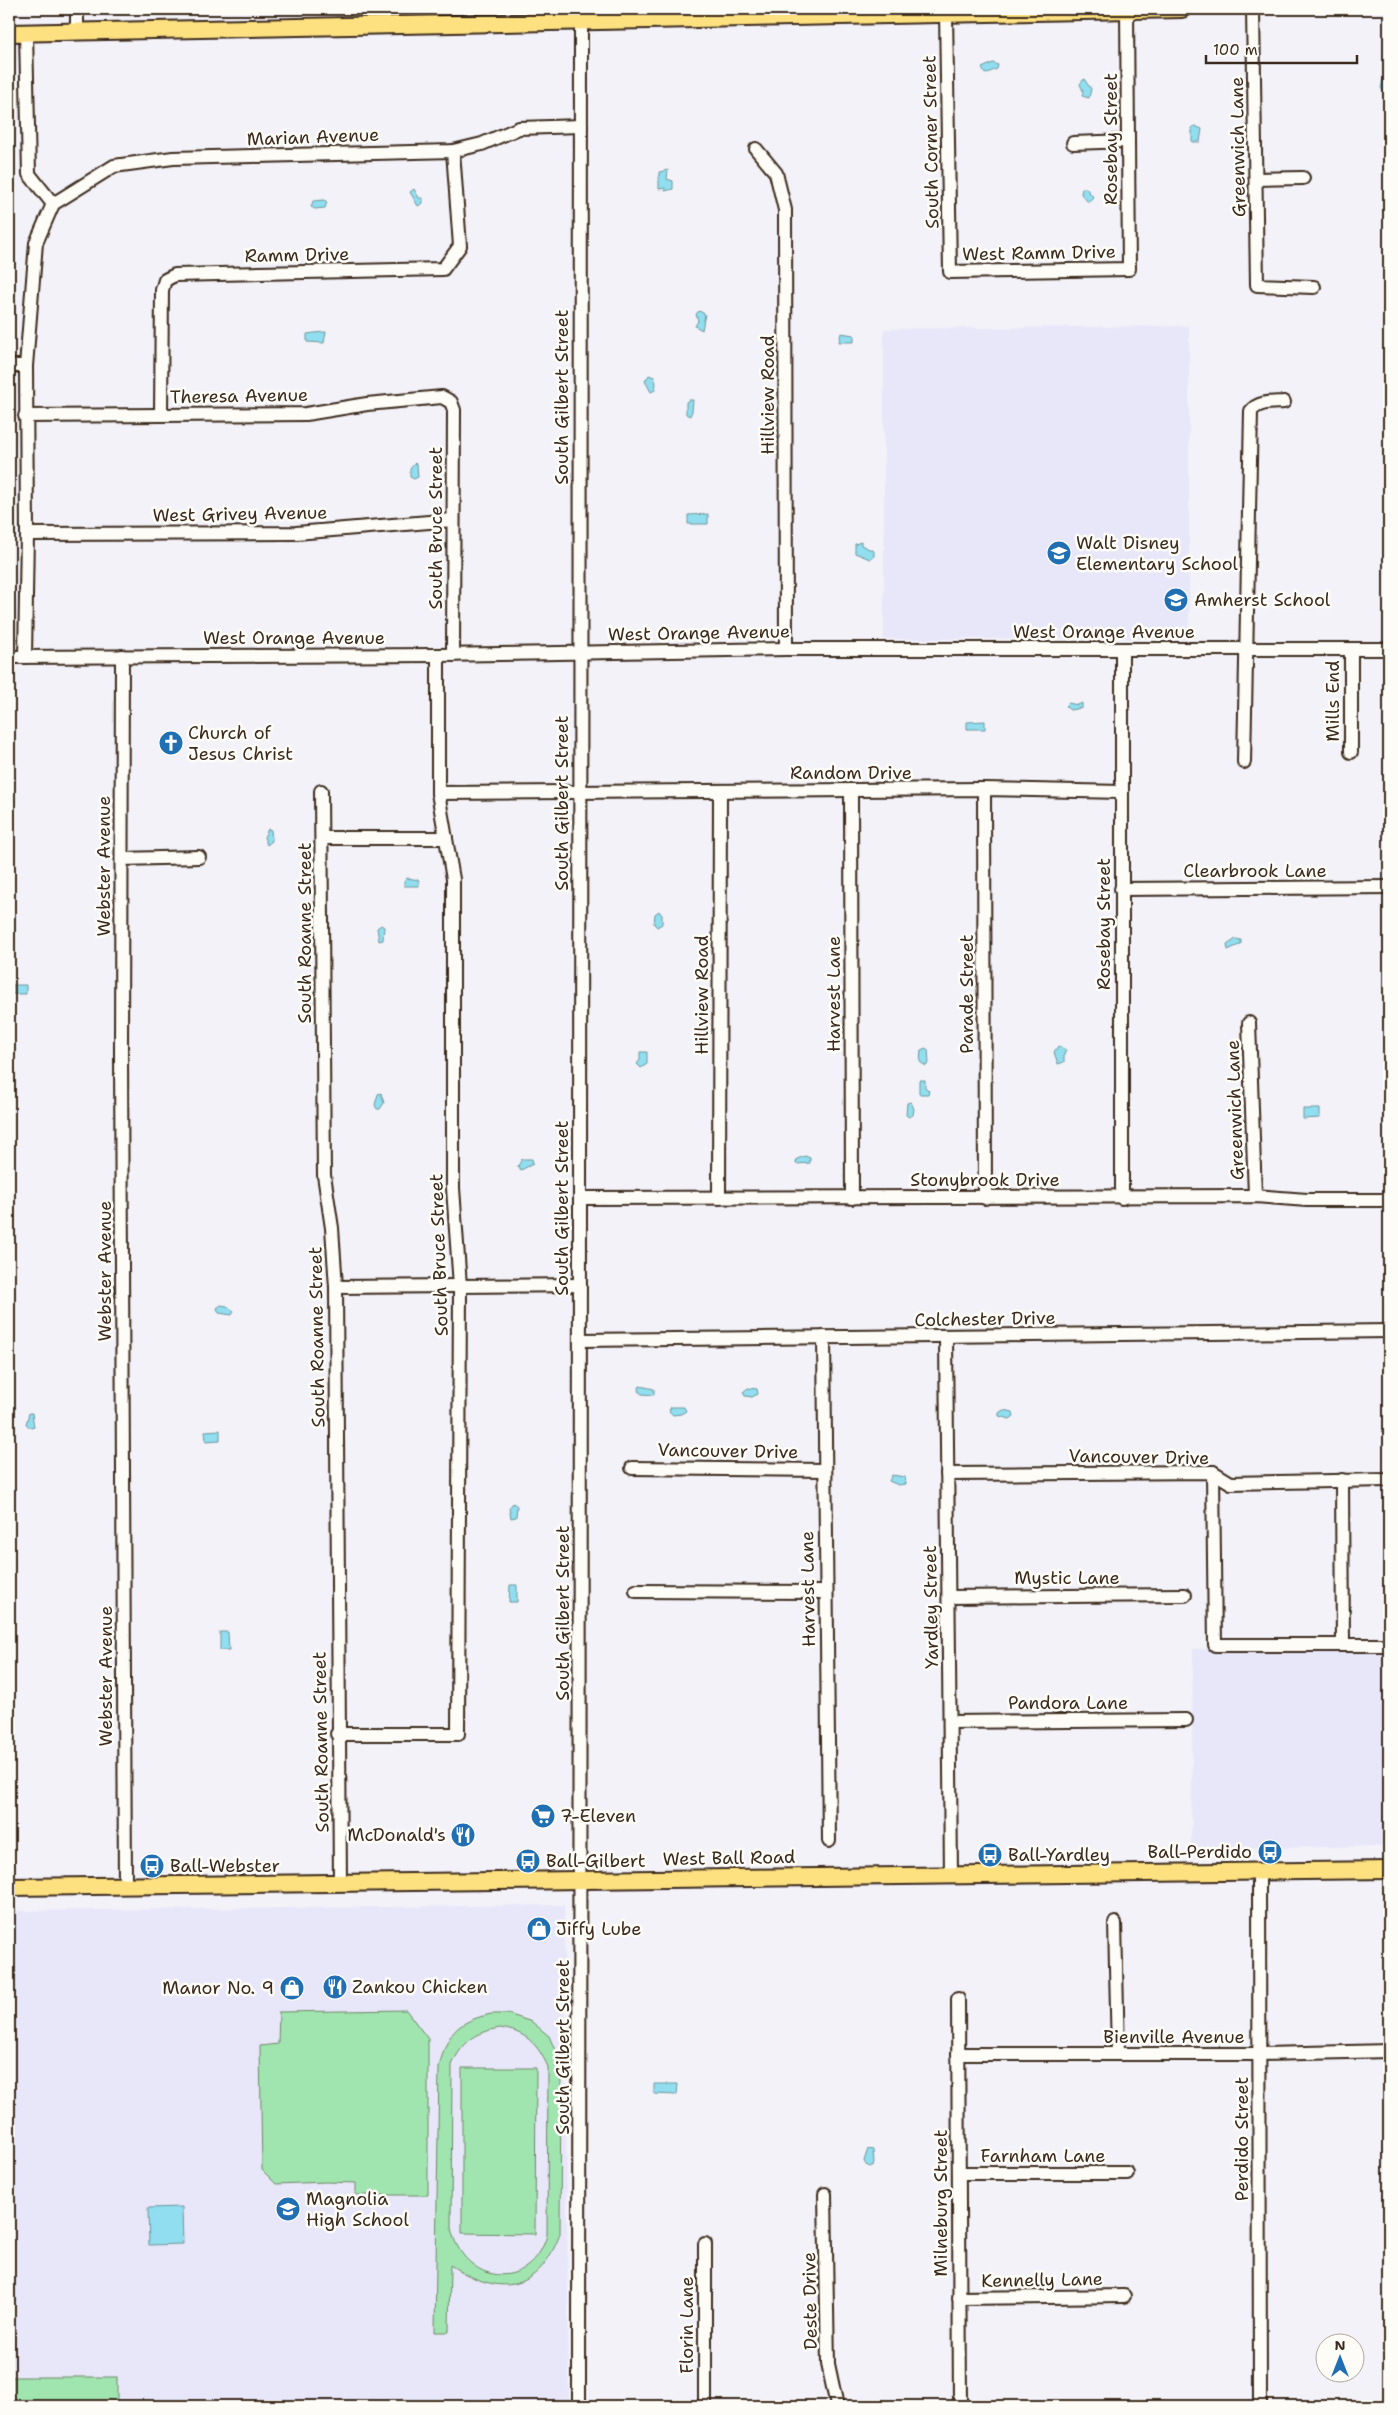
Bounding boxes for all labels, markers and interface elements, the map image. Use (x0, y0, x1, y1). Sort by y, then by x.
scale bar (1206, 32, 1357, 64)
text: 100 m (1213, 40, 1258, 60)
street label: South Corner Street (917, 55, 945, 229)
street label: Rosebay Street (1099, 73, 1123, 205)
street label: Greenwich Lane (1225, 77, 1251, 217)
street label: Marian Avenue (246, 123, 380, 151)
street label: West Ramm Drive (962, 240, 1116, 266)
street label: Ramm Drive (245, 242, 349, 268)
street label: South Gilbert Street (550, 309, 574, 485)
street label: Hillview Road (756, 335, 780, 455)
street label: Theresa Avenue (170, 383, 308, 409)
street label: South Bruce Street (424, 446, 448, 609)
street label: West Grivey Avenue (152, 500, 328, 528)
place label: Walt Disney Elementary School (1076, 531, 1239, 576)
school or university icon: Walt Disney Elementary School (1046, 540, 1072, 566)
school or university icon: Amherst School (1163, 587, 1189, 613)
place label: Amherst School (1194, 588, 1331, 612)
street label: West Orange Avenue (608, 619, 790, 647)
street label: West Orange Avenue (1013, 620, 1195, 644)
street label: West Orange Avenue (203, 626, 385, 650)
street label: Mills End (1321, 660, 1345, 742)
street label: South Gilbert Street (550, 715, 574, 891)
place label: Church of Jesus Christ (188, 721, 293, 766)
church icon: Church of Jesus Christ (158, 730, 184, 756)
street label: Random Drive (790, 761, 912, 785)
street label: Webster Avenue (92, 796, 116, 936)
street label: South Roanne Street (293, 842, 317, 1024)
street label: Rosebay Street (1092, 858, 1116, 990)
street label: Clearbrook Lane (1183, 859, 1327, 883)
street label: Parade Street (955, 934, 979, 1054)
street label: Hillview Road (690, 935, 714, 1055)
street label: Harvest Lane (822, 936, 846, 1052)
street label: Greenwich Lane (1221, 1039, 1249, 1181)
street label: South Gilbert Street (550, 1120, 574, 1296)
street label: Stonybrook Drive (910, 1168, 1060, 1192)
street label: South Bruce Street (424, 1173, 454, 1337)
street label: Webster Avenue (93, 1201, 117, 1341)
street label: South Roanne Street (303, 1246, 331, 1428)
street label: Colchester Drive (914, 1306, 1056, 1332)
street label: Vancouver Drive (657, 1438, 799, 1464)
street label: Vancouver Drive (1068, 1444, 1210, 1470)
street label: South Gilbert Street (551, 1525, 575, 1701)
street label: Harvest Lane (795, 1531, 821, 1647)
street label: Yardley Street (918, 1545, 944, 1669)
street label: Mystic Lane (1014, 1566, 1120, 1590)
street label: Webster Avenue (94, 1606, 118, 1746)
street label: South Roanne Street (307, 1651, 335, 1833)
street label: Pandora Lane (1008, 1691, 1128, 1715)
supermarket icon: 7-Eleven (530, 1803, 556, 1829)
place label: 7-Eleven (560, 1804, 636, 1828)
restaurant icon: McDonald's (450, 1822, 476, 1848)
place label: McDonald's (347, 1823, 446, 1847)
bus stop icon: Ball-Perdido (1257, 1839, 1283, 1865)
place label: Ball-Perdido (1148, 1840, 1252, 1864)
bus stop icon: Ball-Yardley (977, 1842, 1003, 1868)
place label: Ball-Yardley (1008, 1843, 1110, 1867)
street label: West Ball Road (662, 1845, 796, 1871)
bus stop icon: Ball-Gilbert (515, 1848, 541, 1874)
place label: Ball-Gilbert (546, 1849, 646, 1873)
bus stop icon: Ball-Webster (139, 1853, 165, 1879)
place label: Ball-Webster (170, 1854, 280, 1878)
shop icon: Jiffy Lube (526, 1916, 552, 1942)
place label: Jiffy Lube (556, 1917, 642, 1941)
street label: South Gilbert Street (551, 1959, 575, 2135)
restaurant icon: Zankou Chicken (322, 1974, 348, 2000)
shop icon: Manor No. 9 (279, 1975, 305, 2001)
place label: Zankou Chicken (352, 1975, 488, 1999)
place label: Manor No. 9 (162, 1976, 274, 2000)
street label: Bienville Avenue (1103, 2025, 1245, 2049)
street label: Perdido Street (1230, 2077, 1254, 2201)
street label: Milneburg Street (929, 2129, 953, 2277)
street label: Farnham Lane (981, 2144, 1105, 2168)
place label: Magnolia High School (306, 2187, 409, 2232)
school or university icon: Magnolia High School (275, 2196, 301, 2222)
street label: Deste Drive (797, 2252, 823, 2350)
street label: Kennelly Lane (981, 2267, 1103, 2293)
street label: Florin Lane (675, 2276, 699, 2374)
north arrow (1316, 2332, 1366, 2382)
text: N (1334, 2336, 1346, 2354)

